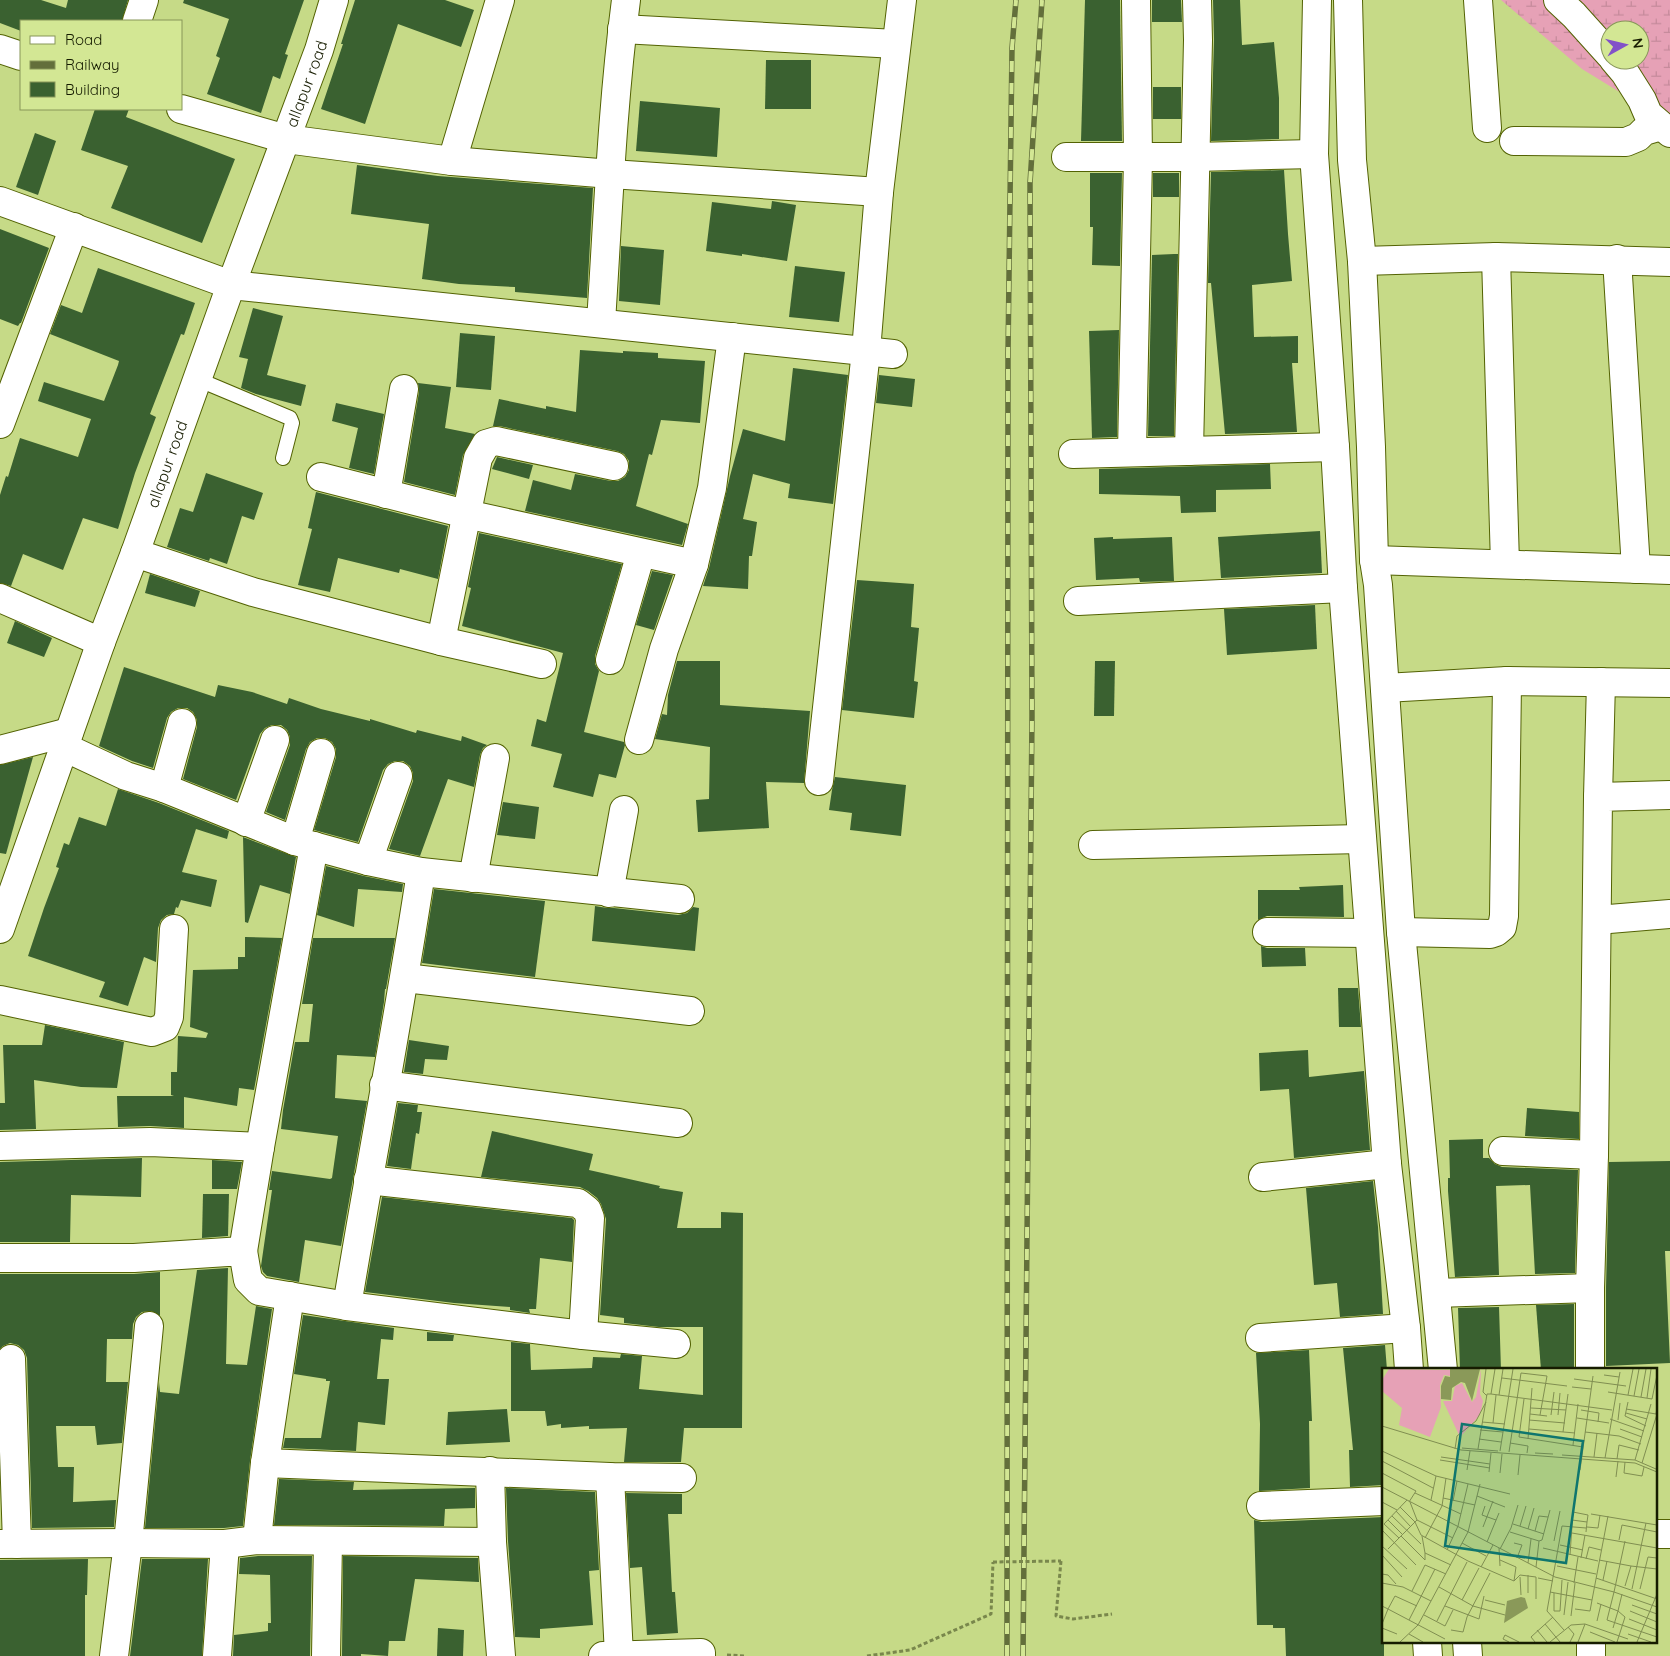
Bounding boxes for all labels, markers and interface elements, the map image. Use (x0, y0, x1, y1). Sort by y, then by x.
legend (20, 20, 182, 110)
north arrow (1600, 20, 1650, 70)
text: Road (65, 30, 102, 49)
text: N (1628, 37, 1648, 50)
street label: allapur road (281, 38, 331, 130)
text: Railway (65, 55, 120, 74)
text: Building (65, 80, 120, 99)
street label: allapur road (142, 418, 192, 510)
inset map (1382, 1368, 1658, 1644)

